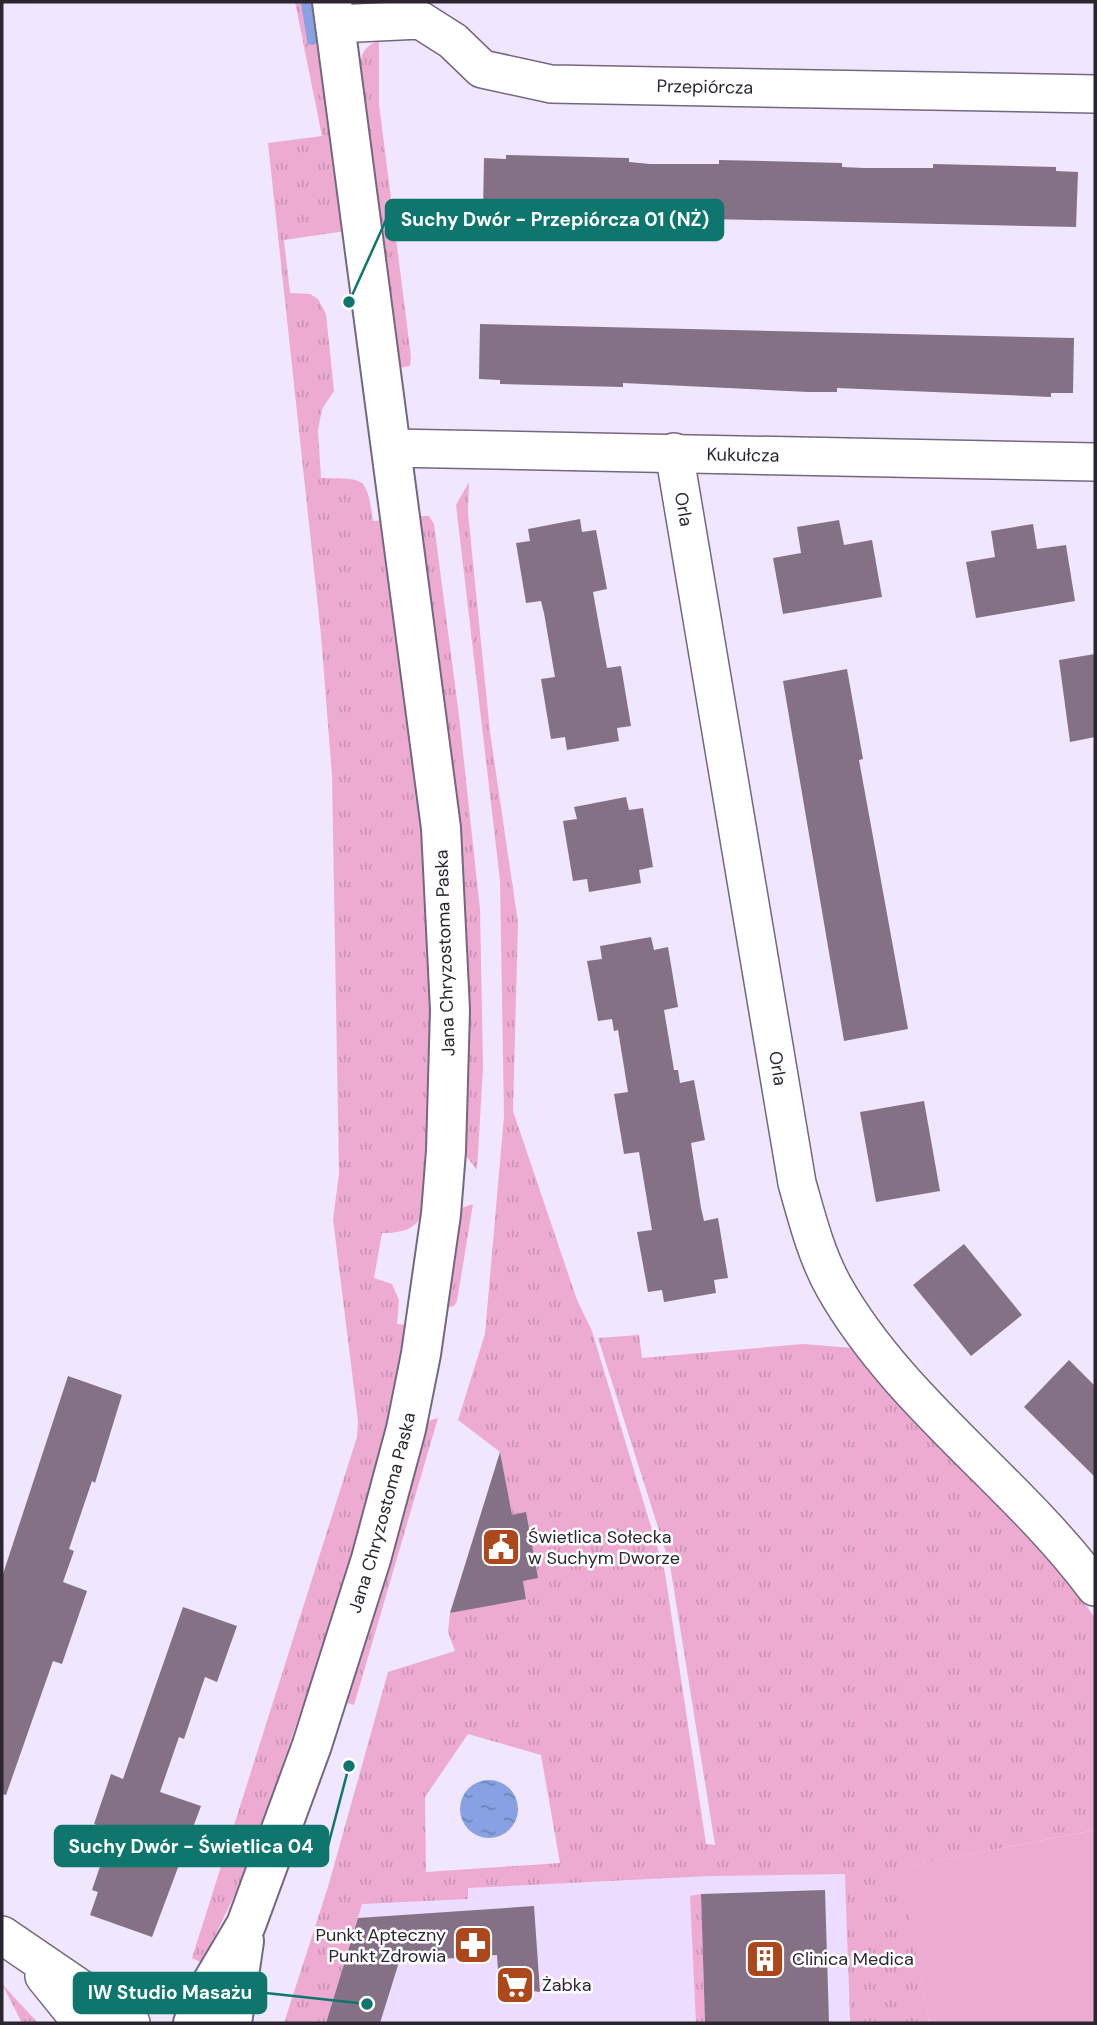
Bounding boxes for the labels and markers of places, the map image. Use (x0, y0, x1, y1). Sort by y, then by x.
callout: Suchy Dwór - Przepiórcza 01 (NŻ) (386, 200, 723, 240)
place label: Świetlica Sołecka w Suchym Dworze (528, 1525, 680, 1570)
public building icon: Świetlica Sołecka w Suchym Dworze (480, 1526, 522, 1568)
callout: Suchy Dwór - Świetlica 04 (55, 1826, 328, 1866)
place label: Punkt Apteczny Punkt Zdrowia (316, 1923, 446, 1968)
pharmacy icon: Punkt Apteczny Punkt Zdrowia (452, 1924, 494, 1966)
building icon: Clinica Medica (744, 1938, 786, 1980)
place label: Clinica Medica (792, 1947, 914, 1971)
supermarket icon: Żabka (494, 1964, 536, 2006)
callout: IW Studio Masażu (74, 1973, 266, 2013)
place label: Żabka (542, 1973, 592, 1997)

